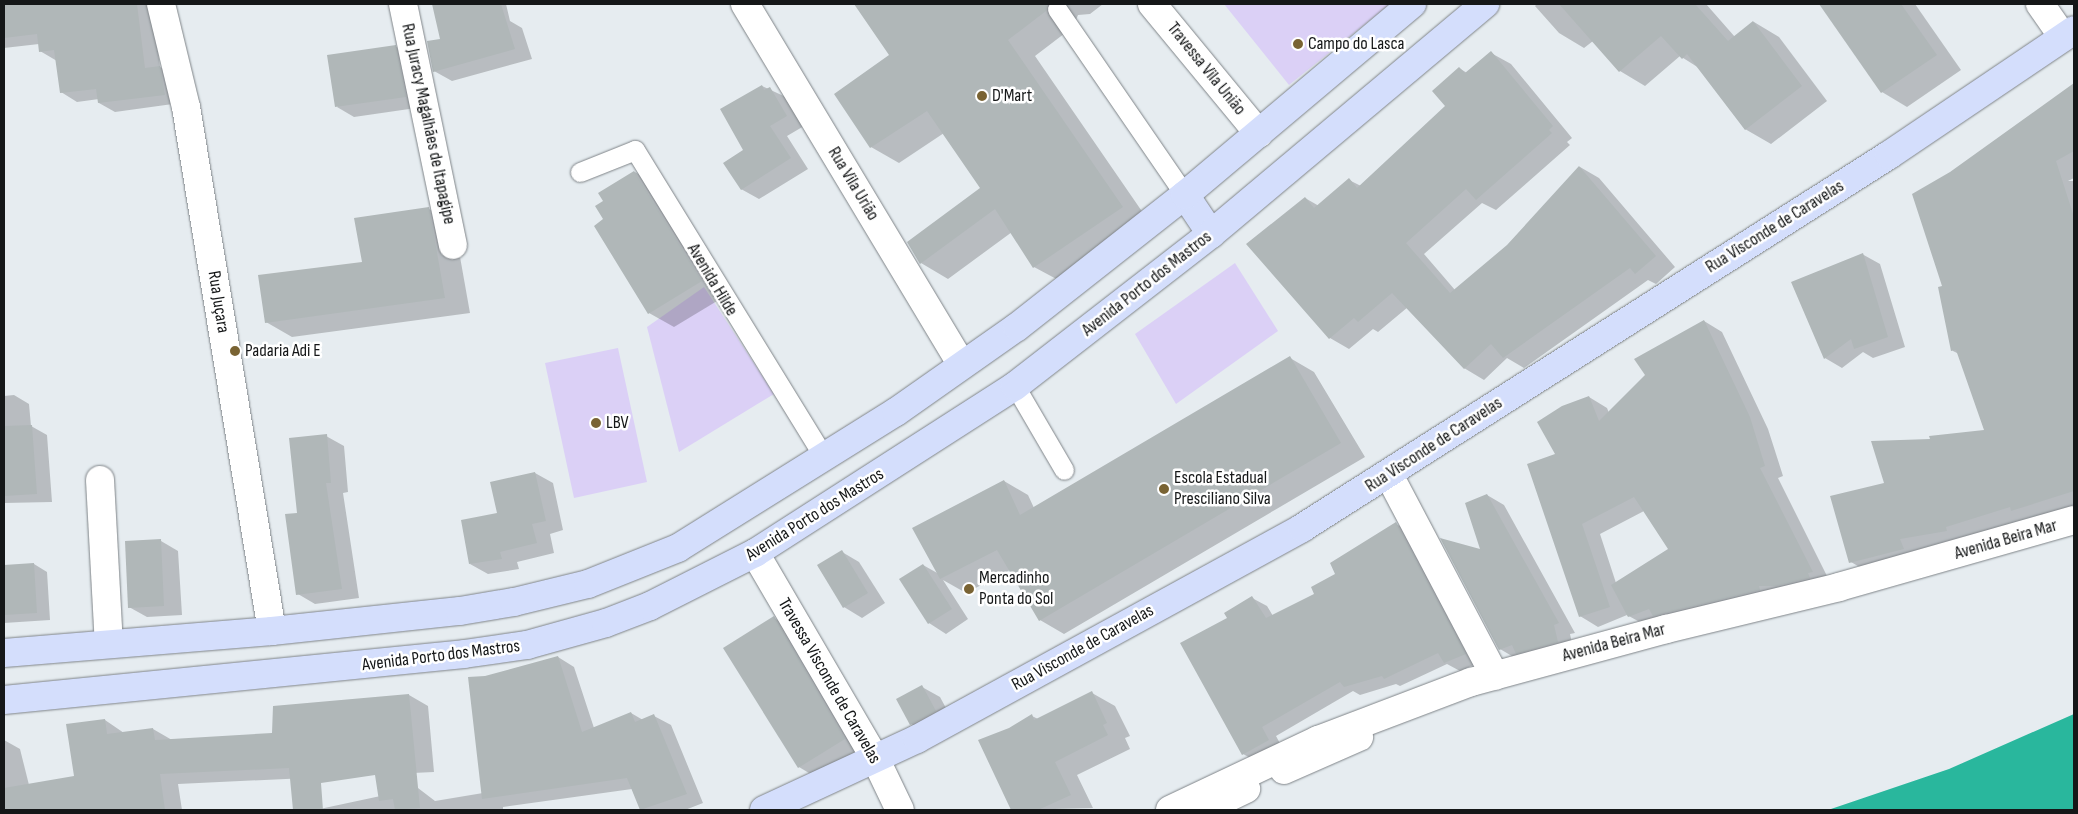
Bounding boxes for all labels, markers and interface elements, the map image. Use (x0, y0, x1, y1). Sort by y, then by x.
street label: Travessa Vila União (1162, 18, 1250, 120)
street label: Rua Juracy Magalhães de Itapagipe (396, 22, 460, 226)
place label: Campo do Lasca (1308, 33, 1404, 55)
marker: Campo do Lasca (1292, 38, 1304, 50)
place label: D'Mart (992, 85, 1032, 107)
marker: D'Mart (976, 90, 988, 102)
street label: Rua Vila Urião (823, 143, 883, 225)
street label: Rua Visconde de Caravelas (1702, 176, 1848, 278)
street label: Avenida Porto dos Mastros (1078, 227, 1216, 341)
street label: Avenida Hilde (682, 240, 742, 320)
street label: Rua Juçara (202, 269, 234, 335)
place label: Padaria Adi E (245, 340, 321, 362)
marker: Padaria Adi E (229, 345, 241, 357)
street label: Rua Visconde de Caravelas (1361, 393, 1507, 497)
place label: LBV (606, 412, 629, 434)
marker: LBV (590, 417, 602, 429)
street label: Avenida Porto dos Mastros (742, 464, 888, 566)
place label: Escola Estadual Presciliano Silva (1174, 468, 1271, 510)
marker: Escola Estadual Presciliano Silva (1158, 483, 1170, 495)
street label: Avenida Beira Mar (1952, 515, 2060, 565)
place label: Mercadinho Ponta do Sol (979, 568, 1053, 610)
marker: Mercadinho Ponta do Sol (963, 583, 975, 595)
street label: Travessa Visconde de Caravelas (773, 594, 885, 768)
street label: Rua Visconde de Caravelas (1008, 600, 1158, 696)
street label: Avenida Beira Mar (1560, 619, 1668, 667)
street label: Avenida Porto dos Mastros (361, 636, 521, 676)

